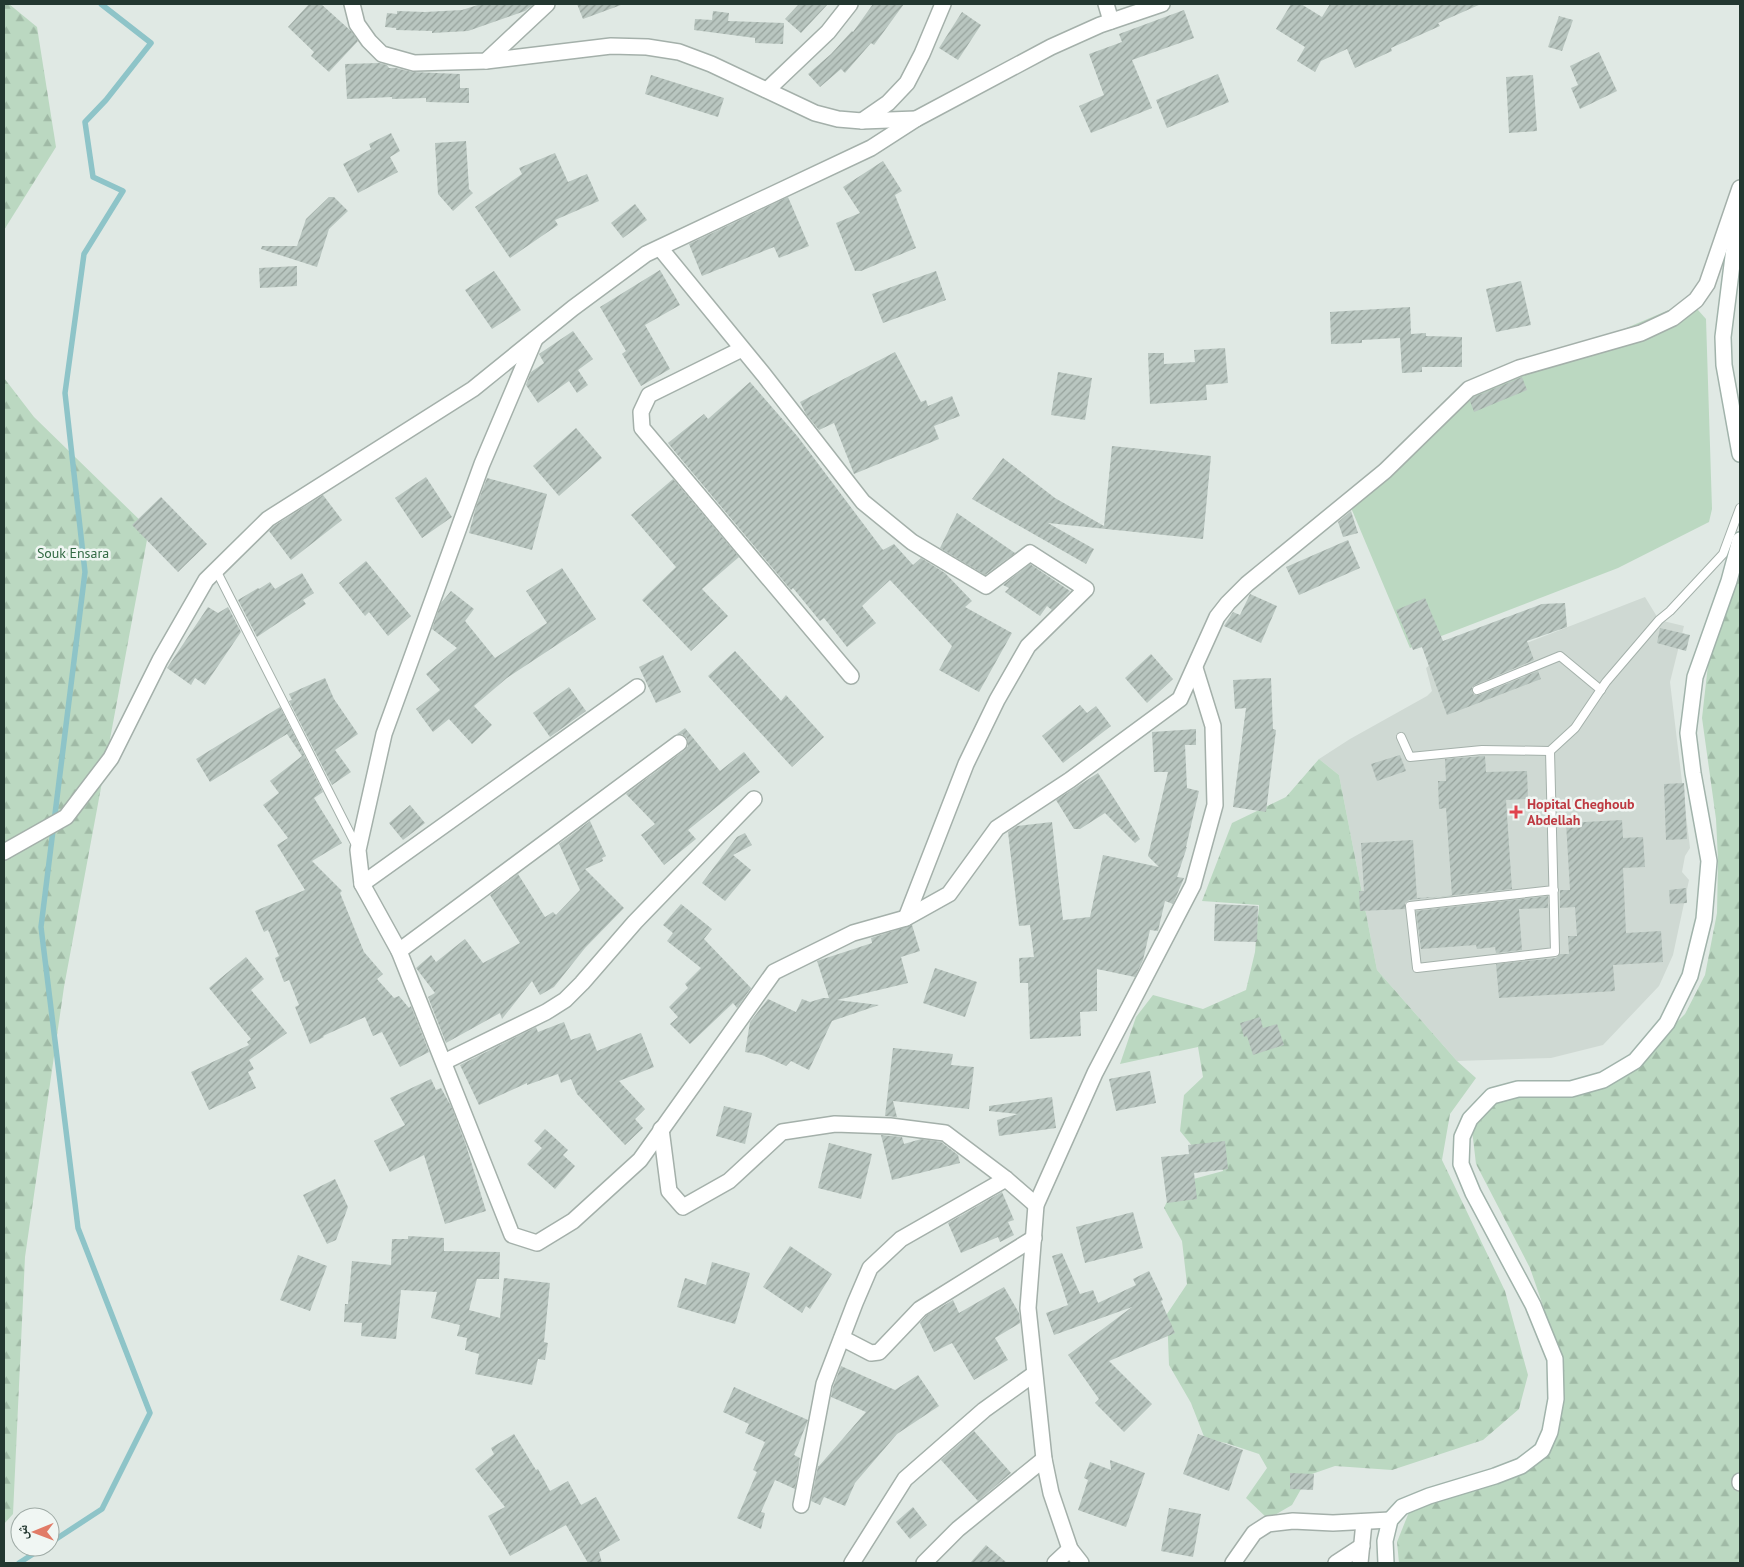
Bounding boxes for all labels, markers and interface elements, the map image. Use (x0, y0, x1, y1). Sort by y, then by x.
park label: Souk Ensara (37, 544, 109, 562)
place label: Hopital Cheghoub Abdellah (1527, 795, 1635, 829)
marker: Hopital Cheghoub Abdellah (1509, 805, 1523, 819)
north arrow (10, 1507, 60, 1557)
text: ش (13, 1525, 31, 1540)

